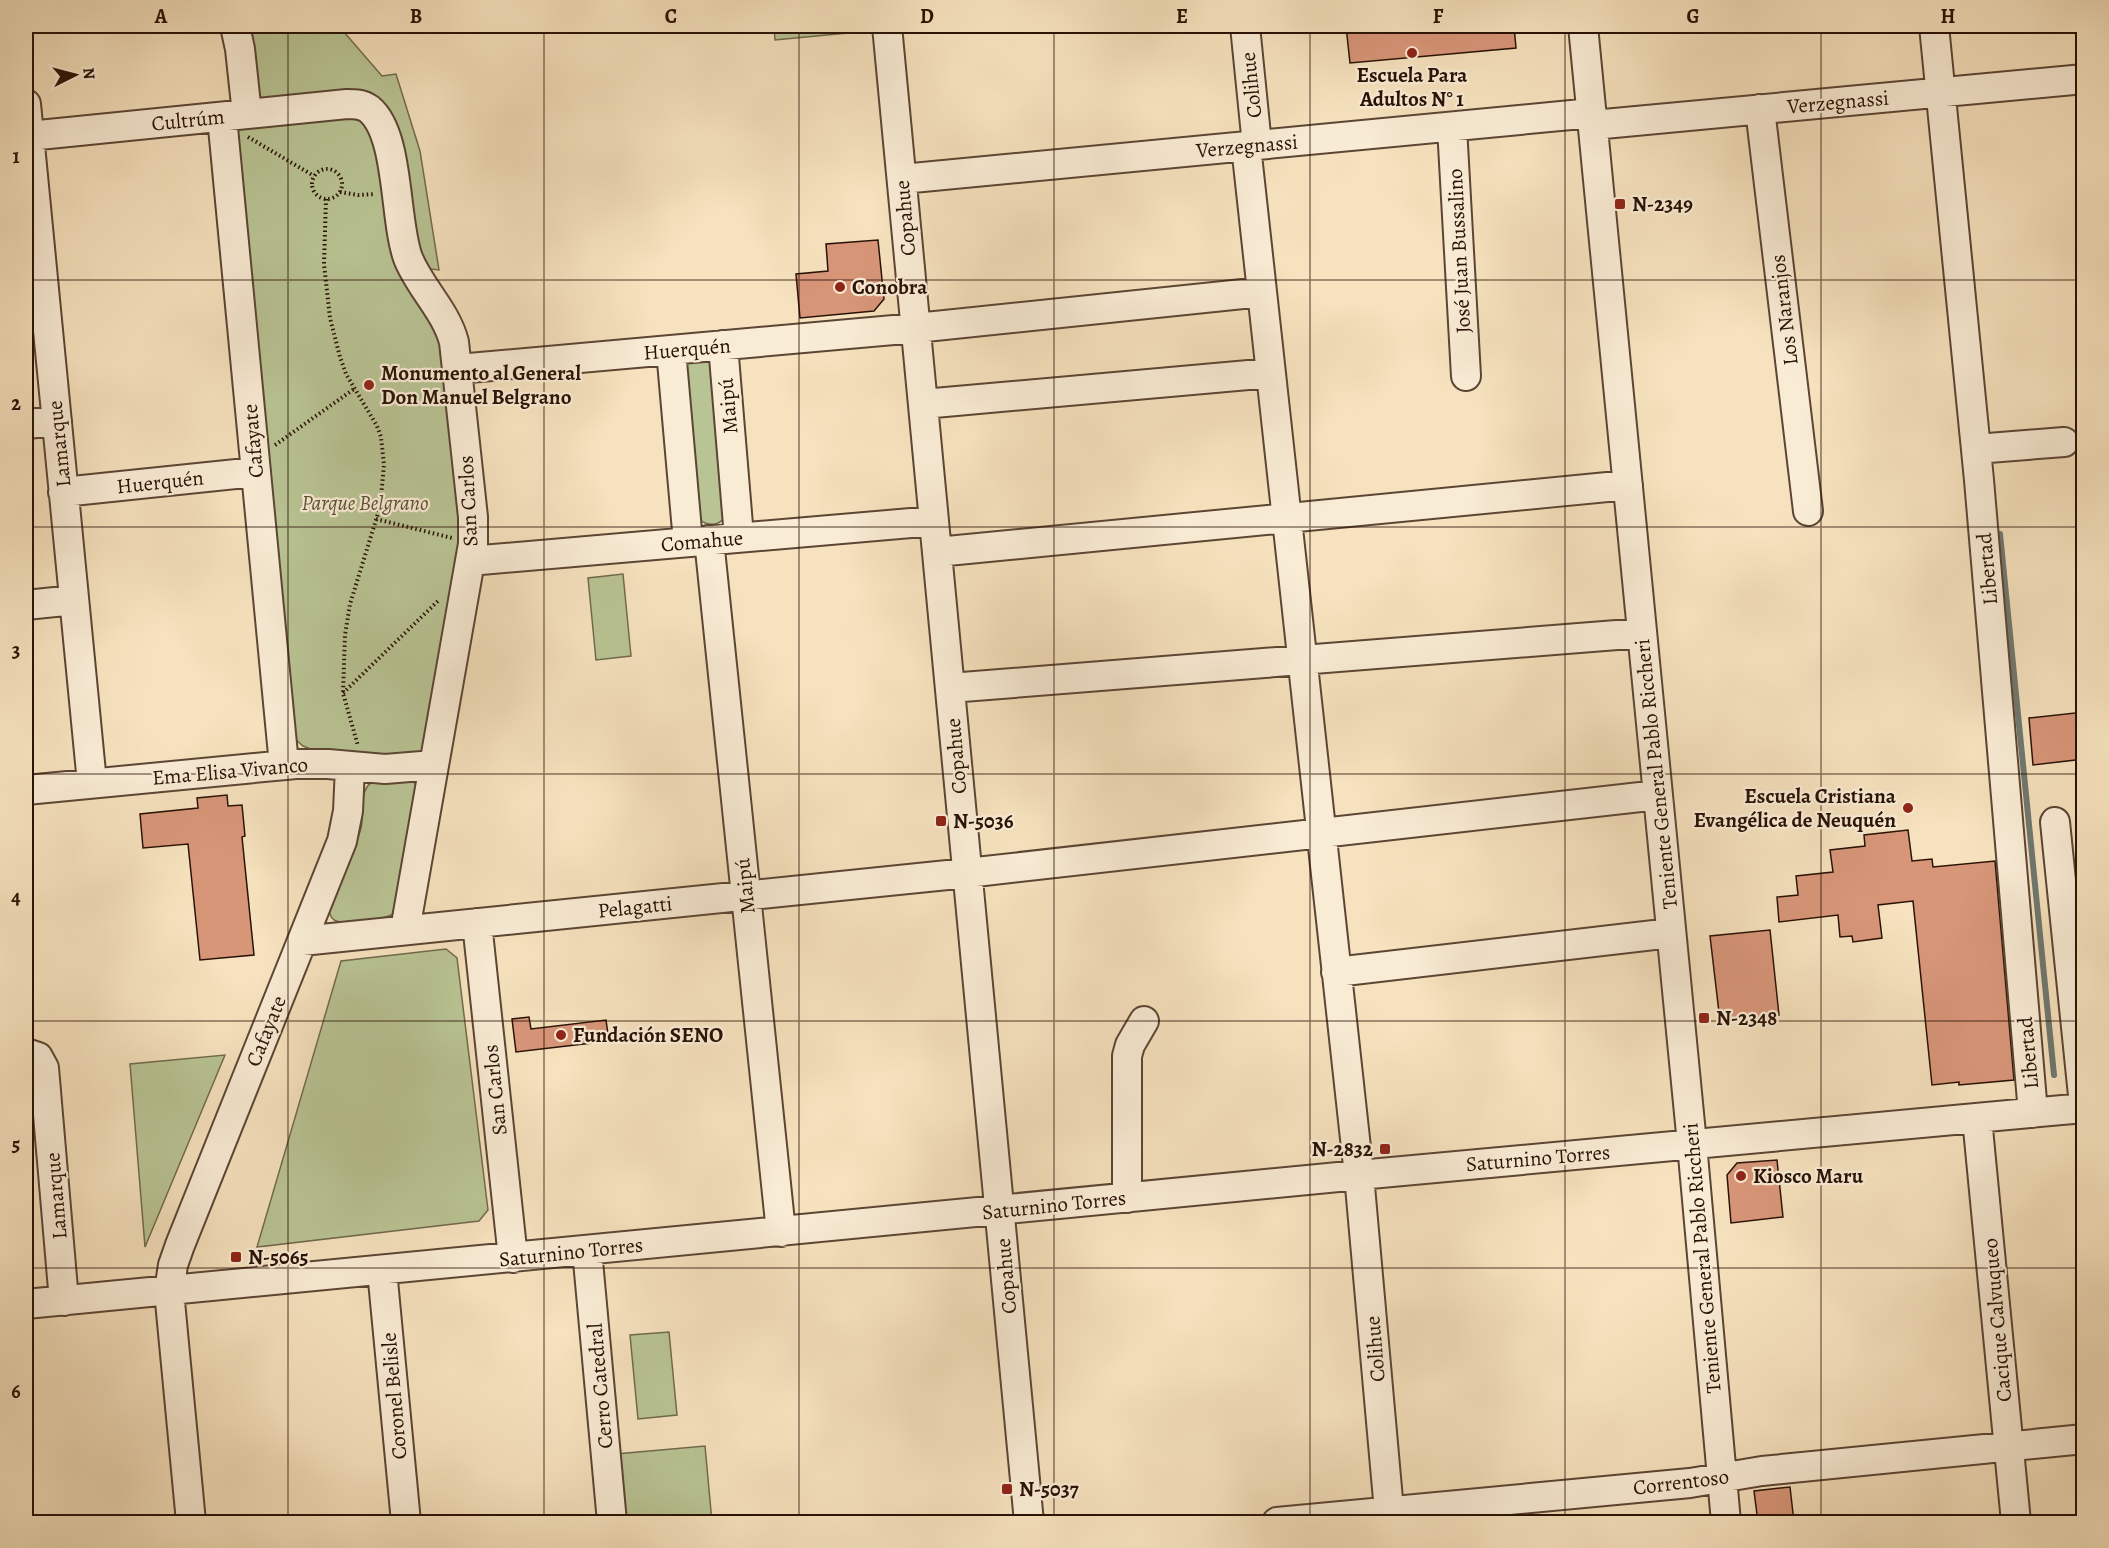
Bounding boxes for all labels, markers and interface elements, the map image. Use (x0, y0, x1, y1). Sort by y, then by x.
text: A (154, 3, 168, 30)
text: B (410, 3, 422, 30)
text: C (665, 3, 677, 30)
text: D (920, 3, 934, 30)
text: E (1176, 3, 1188, 30)
text: F (1433, 3, 1444, 30)
text: G (1686, 3, 1700, 30)
text: H (1941, 3, 1956, 30)
north arrow (45, 45, 105, 105)
marker: Escuela Para Adultos N° 1 (1405, 46, 1419, 60)
street label: Colihue (1234, 51, 1268, 119)
place label: Escuela Para Adultos N° 1 (1357, 61, 1468, 113)
text: N (77, 67, 101, 81)
street label: Verzegnassi (1785, 84, 1890, 120)
street label: Cultrúm (150, 102, 226, 138)
street label: Verzegnassi (1194, 128, 1299, 164)
text: 1 (12, 143, 20, 170)
street label: José Juan Bussalino (1441, 168, 1477, 334)
street label: Copahue (888, 179, 922, 257)
place label: N-2349 (1632, 190, 1693, 218)
marker: N-2349 (1613, 197, 1627, 211)
street label: Los Naranjos (1763, 253, 1805, 367)
place label: Conobra (852, 273, 928, 301)
marker: Conobra (833, 280, 847, 294)
street label: Huerquén (642, 331, 732, 367)
place label: Monumento al General Don Manuel Belgrano (381, 359, 582, 411)
street label: Maipú (712, 376, 744, 435)
marker: Monumento al General Don Manuel Belgrano (362, 378, 376, 392)
text: 2 (11, 390, 21, 417)
street label: Lamarque (41, 399, 77, 489)
street label: Cafayate (236, 403, 270, 479)
street label: San Carlos (452, 455, 484, 547)
street label: Huerquén (115, 464, 205, 500)
park label: Parque Belgrano (301, 489, 429, 517)
street label: Comahue (660, 523, 744, 559)
street label: Libertad (1970, 531, 2004, 606)
text: 3 (12, 637, 20, 664)
street label: Teniente General Pablo Riccheri (1628, 638, 1684, 910)
street label: Copahue (939, 717, 973, 795)
street label: Ema Elisa Vivanco (151, 750, 309, 792)
place label: Escuela Cristiana Evangélica de Neuquén (1693, 782, 1897, 834)
marker: Escuela Cristiana Evangélica de Neuquén (1901, 801, 1915, 815)
place label: N-5036 (953, 807, 1014, 835)
marker: N-5036 (934, 814, 948, 828)
street label: Maipú (728, 856, 762, 915)
text: 4 (11, 884, 21, 911)
street label: Pelagatti (596, 889, 674, 925)
street label: Cafayate (239, 991, 293, 1071)
place label: N-2348 (1716, 1004, 1777, 1032)
marker: N-2348 (1697, 1011, 1711, 1025)
street label: Libertad (2011, 1015, 2045, 1090)
place label: Fundación SENO (573, 1021, 723, 1049)
marker: Fundación SENO (554, 1028, 568, 1042)
street label: San Carlos (476, 1043, 514, 1137)
street label: Teniente General Pablo Riccheri (1676, 1122, 1728, 1394)
text: 5 (12, 1131, 20, 1158)
place label: N-2832 (1311, 1135, 1373, 1163)
street label: Saturnino Torres (1465, 1138, 1611, 1178)
marker: N-2832 (1378, 1142, 1392, 1156)
street label: Lamarque (38, 1151, 74, 1241)
place label: Kiosco Maru (1753, 1162, 1864, 1190)
marker: Kiosco Maru (1734, 1169, 1748, 1183)
street label: Saturnino Torres (981, 1184, 1127, 1226)
street label: Saturnino Torres (498, 1231, 644, 1273)
street label: Copahue (989, 1237, 1023, 1315)
street label: Cacique Calvuqueo (1976, 1237, 2018, 1403)
place label: N-5065 (248, 1243, 308, 1271)
marker: N-5065 (229, 1250, 243, 1264)
street label: Colihue (1358, 1315, 1392, 1383)
street label: Cerro Catedral (581, 1322, 619, 1450)
street label: Coronel Belisle (374, 1331, 414, 1461)
text: 6 (11, 1378, 21, 1405)
street label: Correntoso (1632, 1462, 1730, 1502)
place label: N-5037 (1019, 1475, 1079, 1503)
marker: N-5037 (1000, 1482, 1014, 1496)

